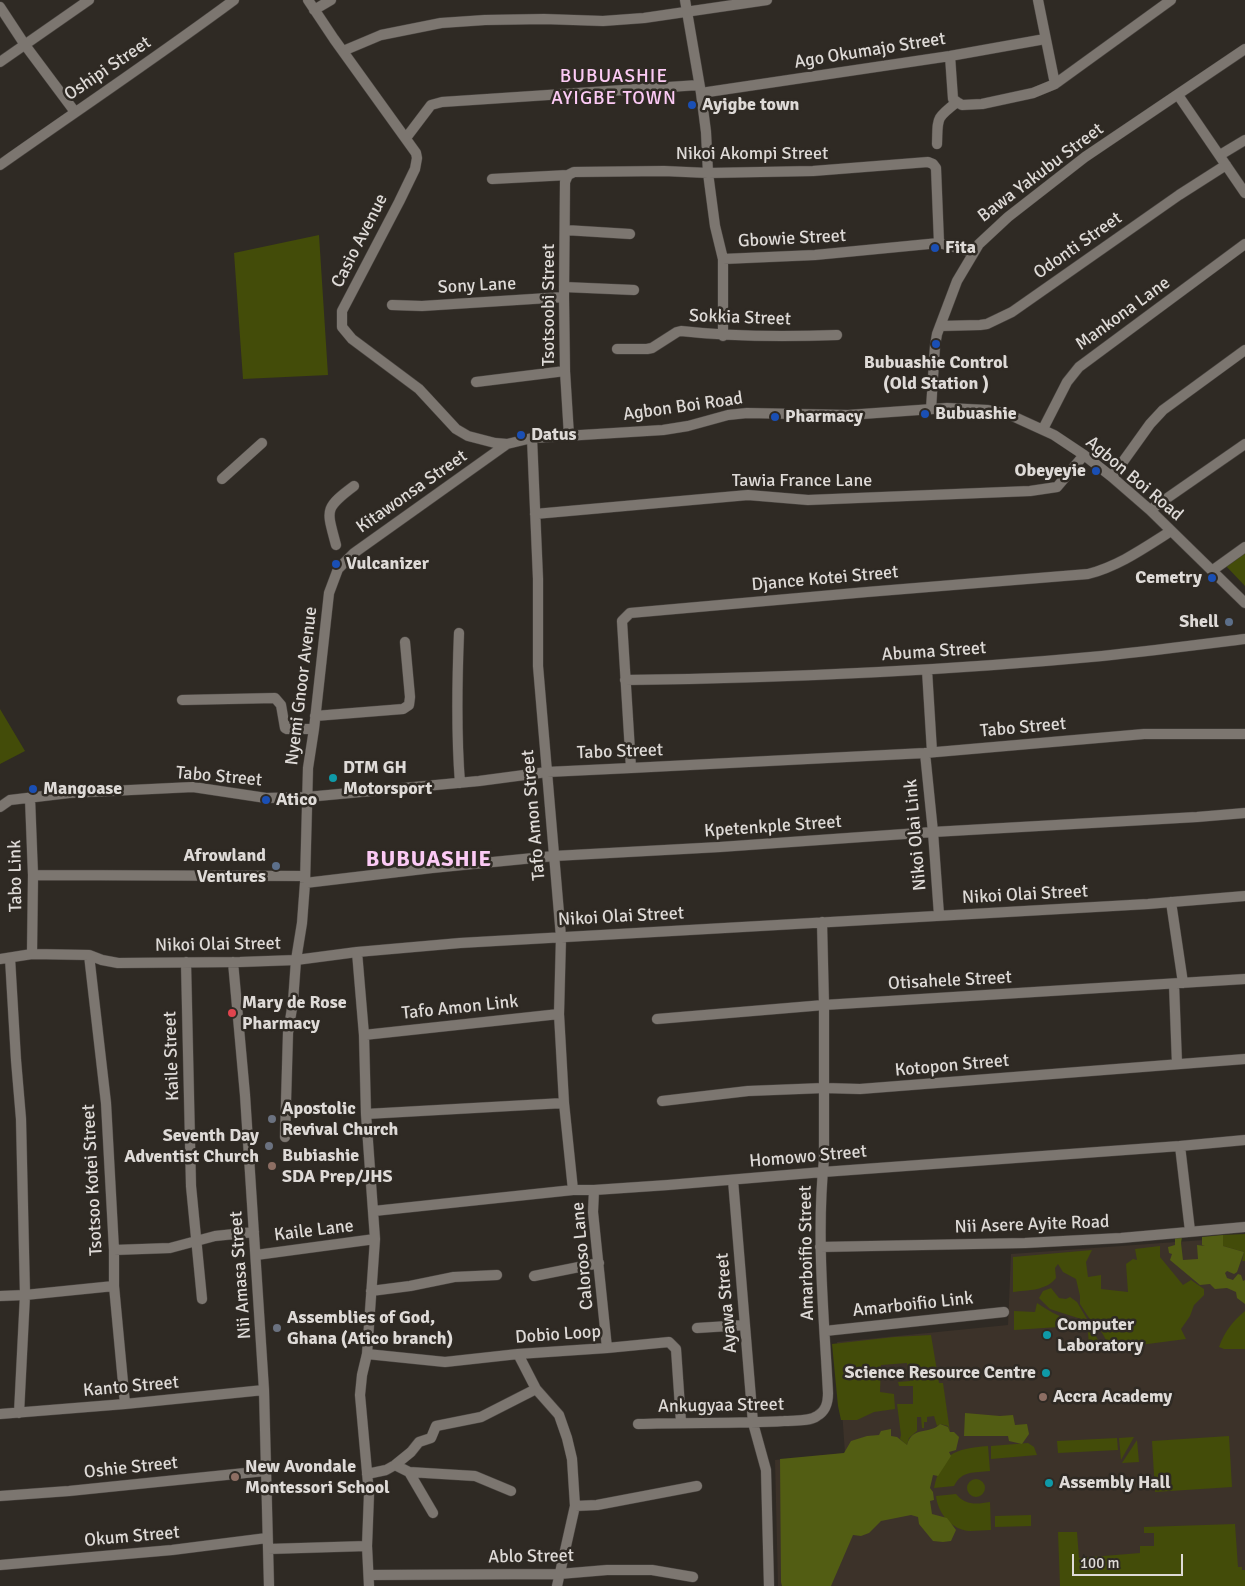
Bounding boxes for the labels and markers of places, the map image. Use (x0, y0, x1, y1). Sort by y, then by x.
place label: Ayigbe town (702, 94, 799, 116)
marker: Ayigbe town (686, 99, 698, 111)
place label: Fita (945, 237, 976, 259)
marker: Fita (929, 242, 941, 254)
marker: Bubuashie Control (Old Station ) (930, 338, 942, 350)
place label: Bubuashie Control (Old Station ) (864, 352, 1008, 394)
place label: Bubuashie (935, 403, 1017, 425)
place label: Pharmacy (785, 406, 863, 428)
marker: Bubuashie (919, 408, 931, 420)
marker: Pharmacy (769, 411, 781, 423)
place label: Datus (531, 424, 577, 446)
marker: Datus (515, 429, 527, 441)
place label: Obeyeyie (1015, 460, 1086, 482)
marker: Obeyeyie (1090, 465, 1102, 477)
place label: Vulcanizer (346, 553, 429, 575)
marker: Vulcanizer (330, 558, 342, 570)
place label: Cemetry (1135, 567, 1202, 589)
marker: Cemetry (1206, 572, 1218, 584)
place label: Shell (1179, 611, 1219, 633)
marker: Shell (1223, 616, 1235, 628)
place label: DTM GH Motorsport (343, 757, 432, 800)
marker: DTM GH Motorsport (327, 772, 339, 784)
place label: Mangoase (43, 778, 122, 800)
marker: Mangoase (27, 783, 39, 795)
place label: Atico (276, 789, 317, 811)
marker: Atico (260, 794, 272, 806)
place label: Afrowland Ventures (184, 845, 266, 888)
marker: Afrowland Ventures (270, 860, 282, 872)
place label: Mary de Rose Pharmacy (242, 992, 347, 1034)
marker: Mary de Rose Pharmacy (226, 1007, 238, 1019)
place label: Apostolic Revival Church (282, 1098, 398, 1140)
marker: Apostolic Revival Church (266, 1113, 278, 1125)
place label: Seventh Day Adventist Church (124, 1125, 259, 1168)
marker: Seventh Day Adventist Church (263, 1140, 275, 1152)
place label: Bubiashie SDA Prep/JHS (282, 1145, 393, 1188)
marker: Bubiashie SDA Prep/JHS (266, 1160, 278, 1172)
place label: Assemblies of God, Ghana (Atico branch) (287, 1307, 453, 1350)
place label: Computer Laboratory (1057, 1314, 1143, 1356)
marker: Assemblies of God, Ghana (Atico branch) (271, 1322, 283, 1334)
marker: Computer Laboratory (1041, 1329, 1053, 1341)
place label: Science Resource Centre (844, 1362, 1036, 1384)
marker: Science Resource Centre (1040, 1367, 1052, 1379)
place label: Accra Academy (1053, 1386, 1172, 1408)
marker: Accra Academy (1037, 1391, 1049, 1403)
place label: New Avondale Montessori School (245, 1456, 390, 1498)
marker: New Avondale Montessori School (229, 1471, 241, 1483)
place label: Assembly Hall (1059, 1472, 1171, 1494)
marker: Assembly Hall (1043, 1477, 1055, 1489)

